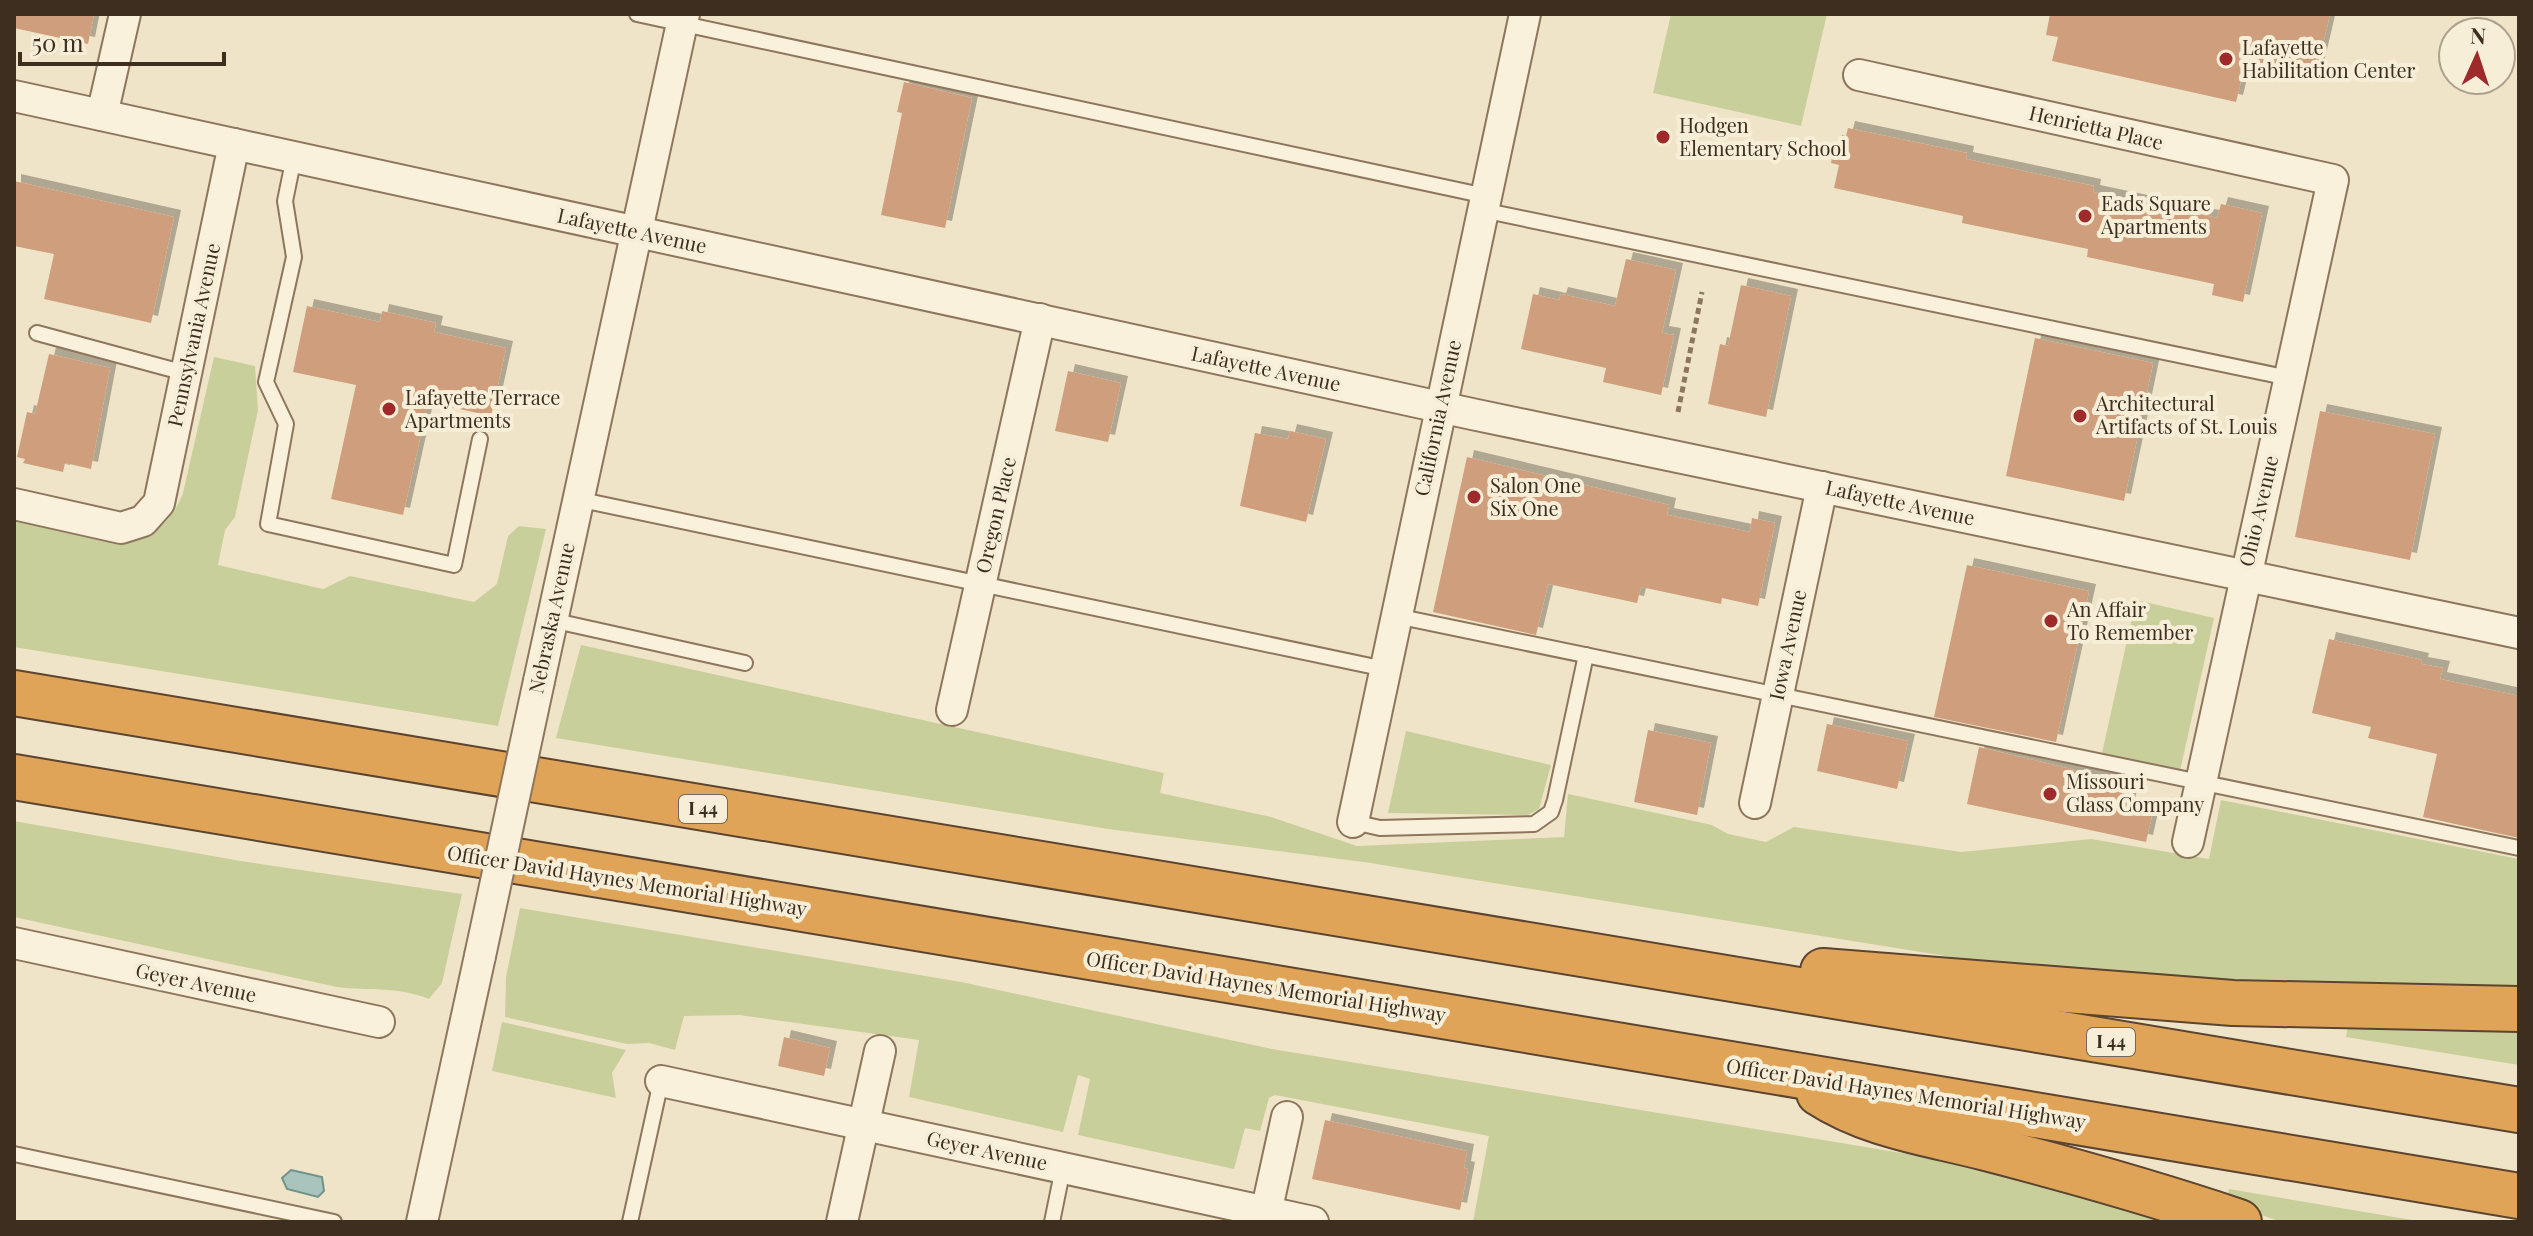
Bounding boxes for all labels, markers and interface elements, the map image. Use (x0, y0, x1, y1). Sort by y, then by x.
scale bar (20, 16, 224, 66)
north arrow (2437, 16, 2517, 96)
text: N (2469, 20, 2487, 50)
text: 50 m (32, 26, 84, 58)
place label: Lafayette Habilitation Center (2242, 33, 2416, 83)
marker: Lafayette Habilitation Center (2217, 50, 2235, 68)
street label: Henrietta Place (2027, 98, 2166, 155)
place label: Hodgen Elementary School (1679, 111, 1847, 161)
marker: Hodgen Elementary School (1654, 128, 1672, 146)
place label: Eads Square Apartments (2100, 189, 2211, 239)
street label: Lafayette Avenue (555, 201, 709, 259)
marker: Eads Square Apartments (2076, 207, 2094, 225)
street label: Pennsylvania Avenue (160, 240, 225, 429)
street label: California Avenue (1407, 337, 1466, 498)
street label: Lafayette Avenue (1189, 339, 1343, 397)
place label: Lafayette Terrace Apartments (404, 383, 560, 433)
place label: Architectural Artifacts of St. Louis (2095, 389, 2277, 439)
marker: Lafayette Terrace Apartments (380, 400, 398, 418)
marker: Architectural Artifacts of St. Louis (2071, 407, 2089, 425)
street label: Ohio Avenue (2232, 452, 2283, 569)
street label: Oregon Place (968, 454, 1021, 576)
place label: Salon One Six One (1490, 471, 1581, 521)
street label: Lafayette Avenue (1823, 473, 1977, 531)
marker: Salon One Six One (1465, 488, 1483, 506)
street label: Nebraska Avenue (521, 540, 580, 696)
street label: Iowa Avenue (1762, 587, 1811, 703)
place label: An Affair To Remember (2066, 595, 2194, 645)
marker: An Affair To Remember (2042, 612, 2060, 630)
place label: Missouri Glass Company (2066, 767, 2204, 817)
marker: Missouri Glass Company (2041, 785, 2059, 803)
road number: I 44 (679, 795, 727, 823)
street label: Officer David Haynes Memorial Highway (445, 838, 809, 921)
street label: Officer David Haynes Memorial Highway (1084, 944, 1448, 1027)
street label: Geyer Avenue (133, 956, 259, 1008)
road number: I 44 (2087, 1028, 2135, 1056)
street label: Officer David Haynes Memorial Highway (1724, 1051, 2088, 1134)
street label: Geyer Avenue (924, 1124, 1050, 1176)

